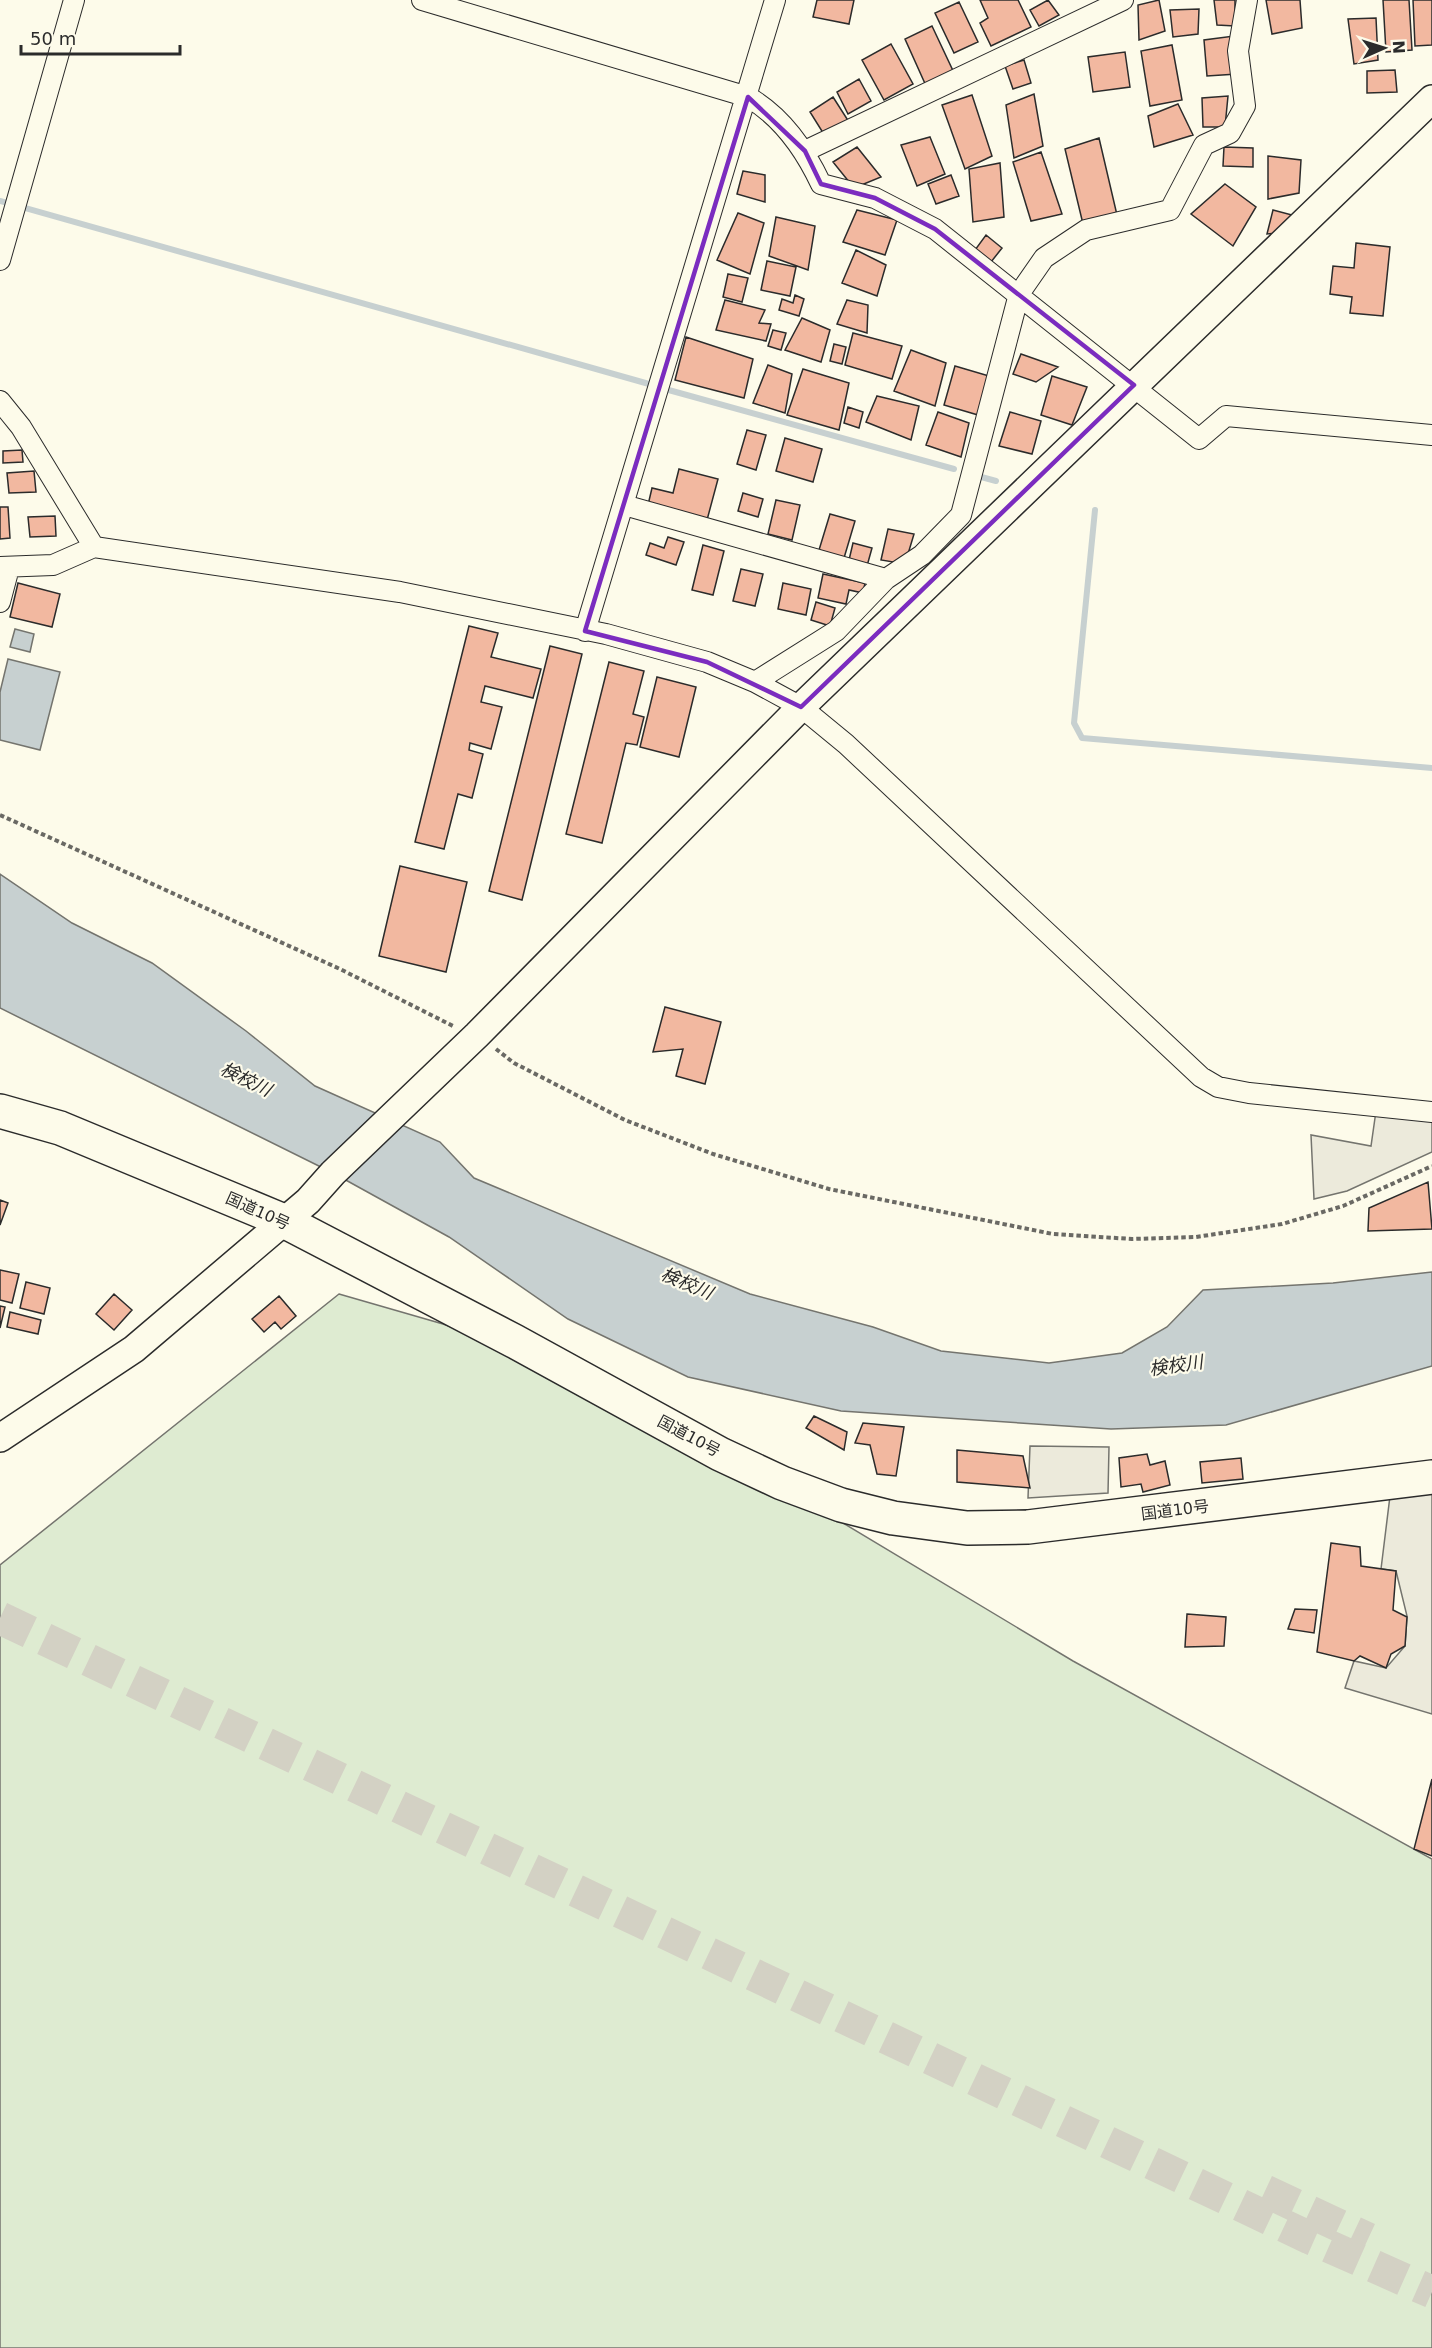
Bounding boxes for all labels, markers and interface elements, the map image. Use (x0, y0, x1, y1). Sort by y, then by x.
scale bar (21, 18, 180, 56)
north arrow (1354, 18, 1414, 78)
text: 50 m (30, 28, 76, 49)
text: N (1389, 40, 1408, 54)
water label: 検校川 (217, 1058, 277, 1101)
street label: 国道10号 (223, 1188, 293, 1234)
water label: 検校川 (658, 1263, 718, 1304)
water label: 検校川 (1148, 1351, 1206, 1379)
street label: 国道10号 (654, 1412, 724, 1460)
street label: 国道10号 (1140, 1496, 1210, 1524)

